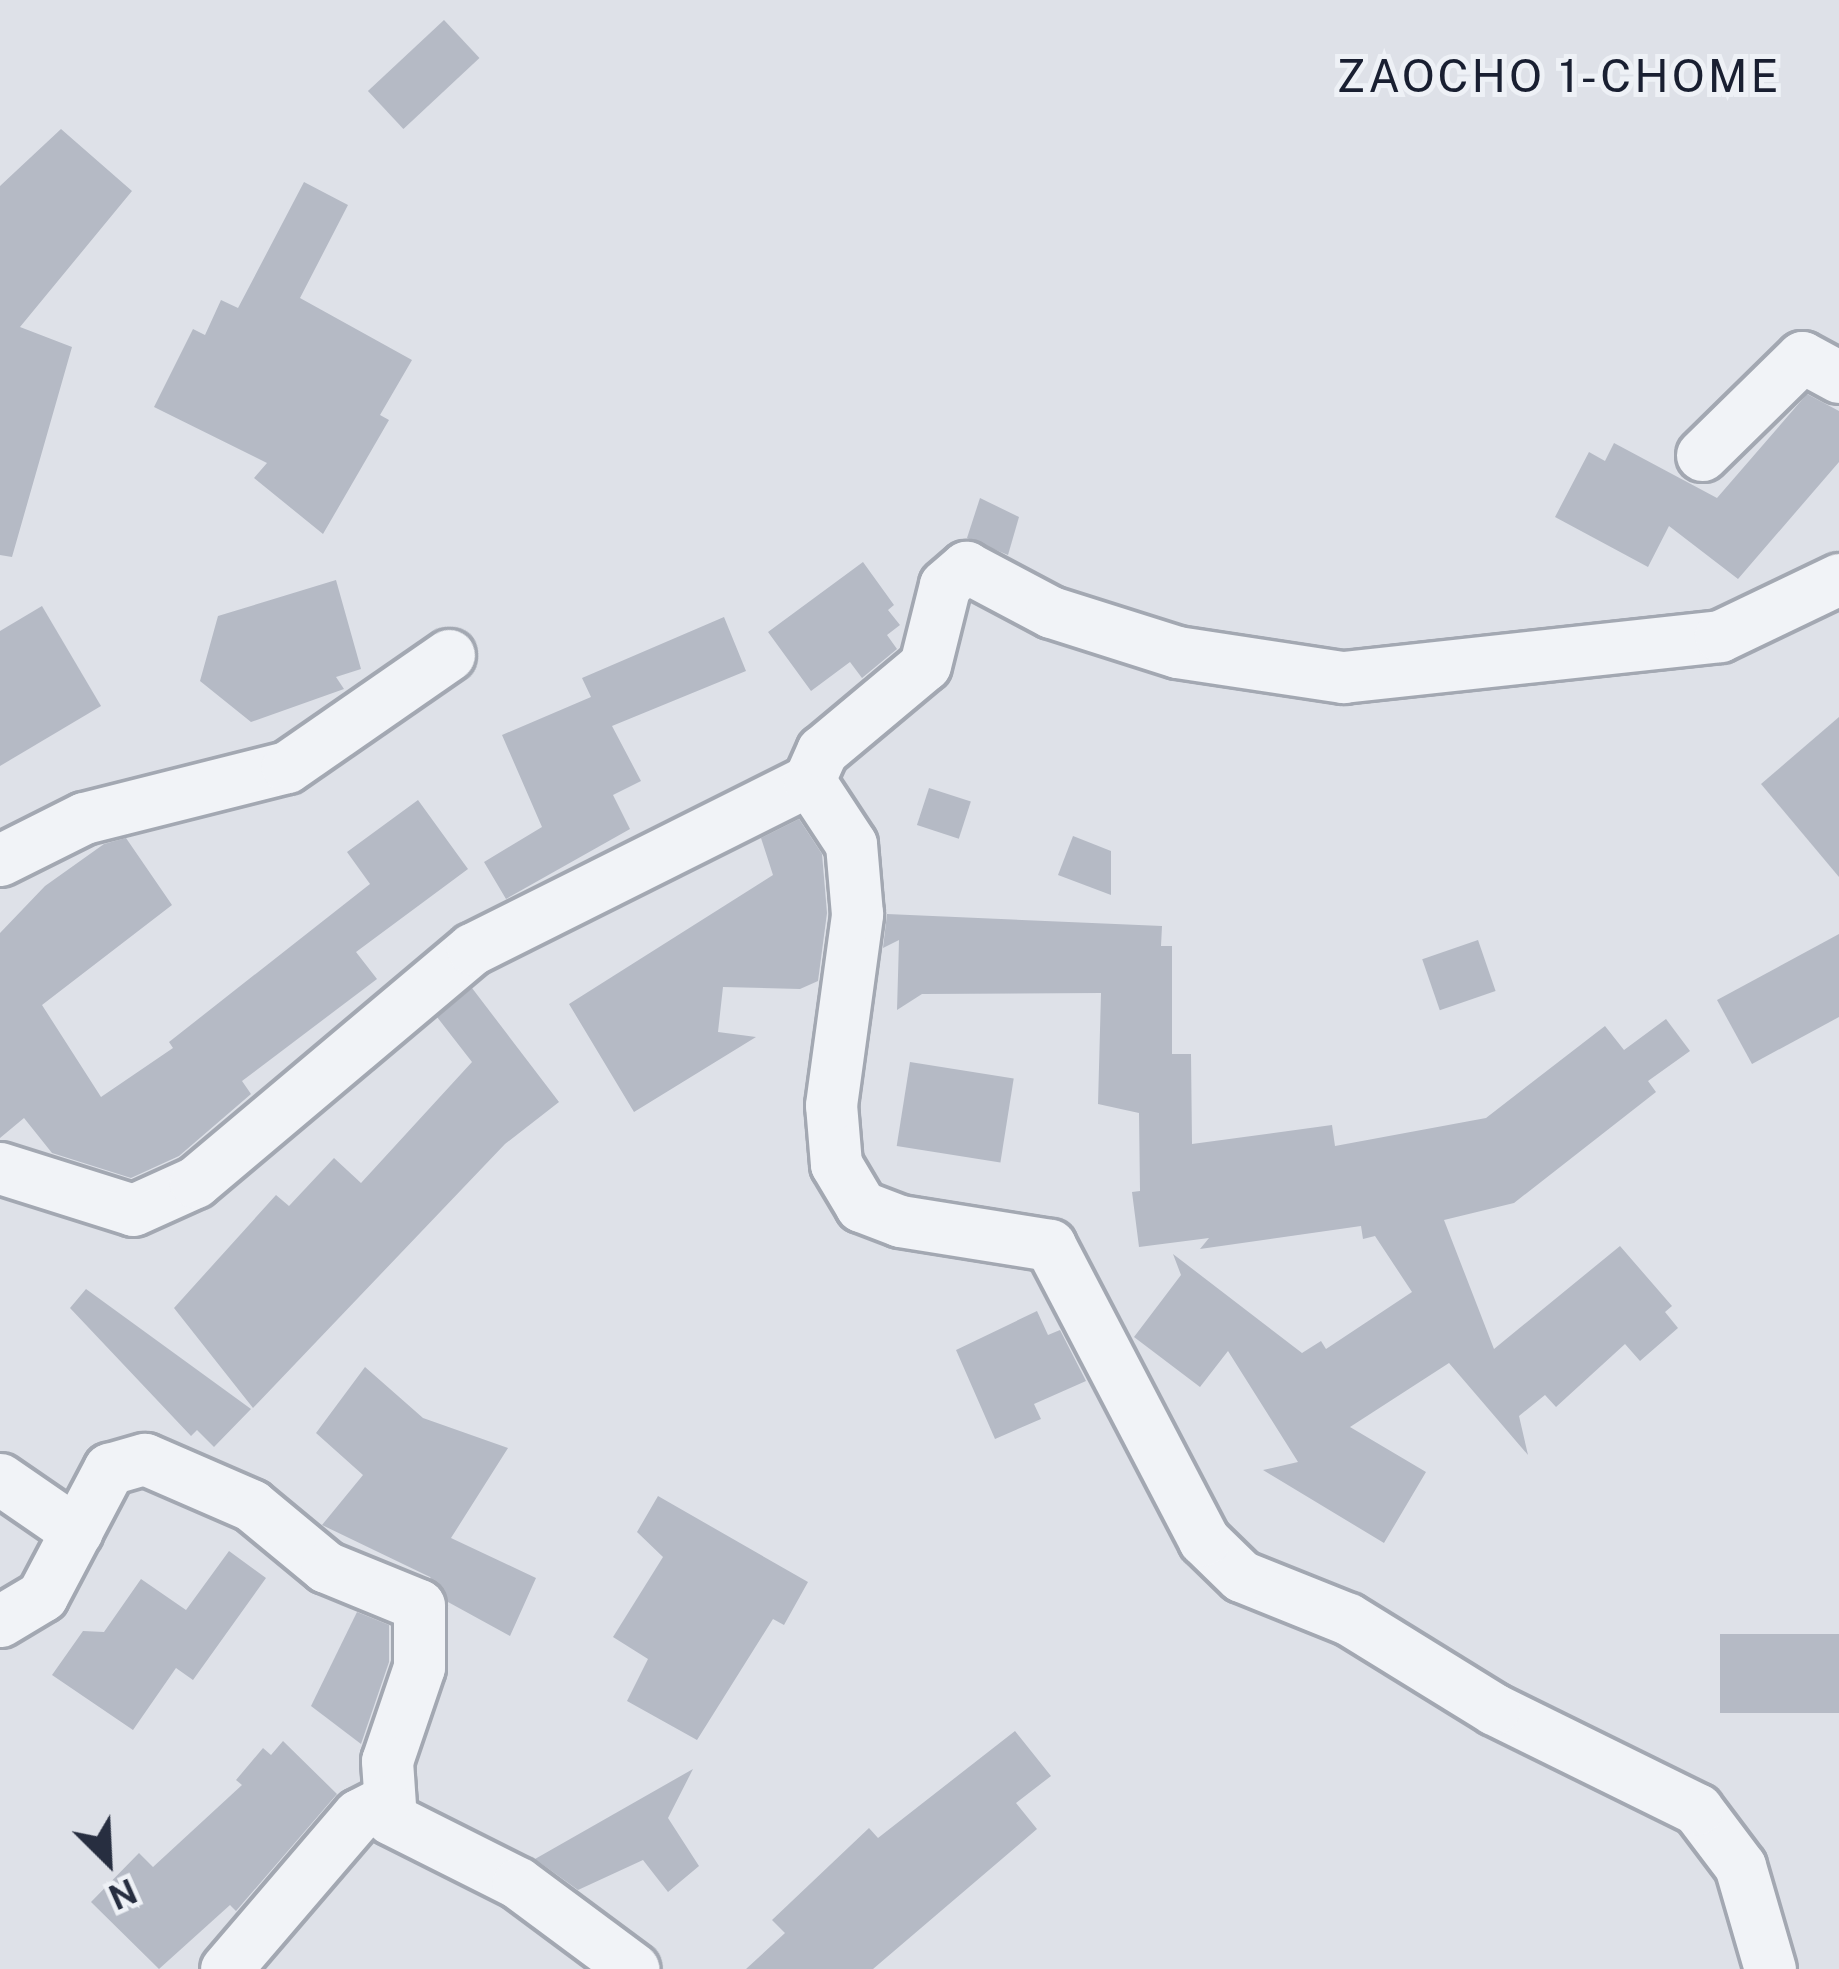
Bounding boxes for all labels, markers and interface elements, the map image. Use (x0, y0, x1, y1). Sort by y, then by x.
district label: ZAOCHO 1-CHOME (1336, 49, 1782, 103)
north arrow (48, 1801, 168, 1921)
text: N (103, 1871, 142, 1916)

